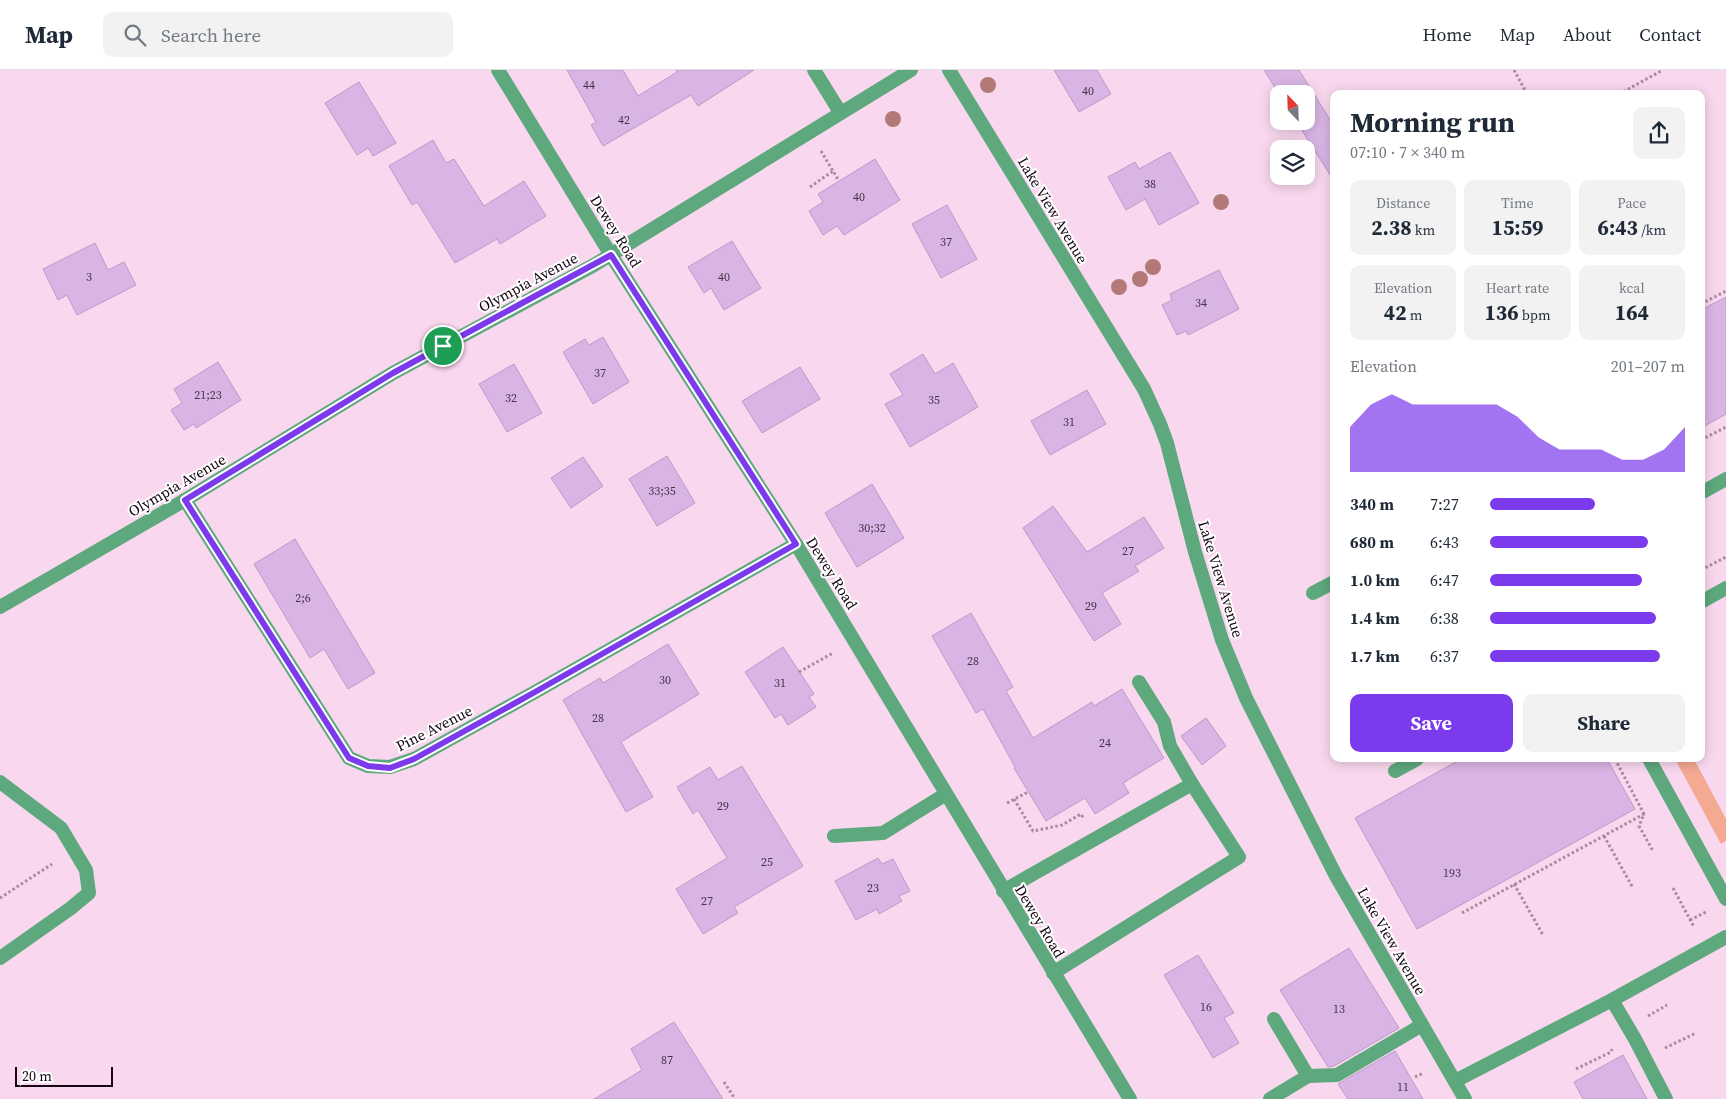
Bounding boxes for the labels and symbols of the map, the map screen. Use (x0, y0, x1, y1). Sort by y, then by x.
house number: 44 (583, 77, 595, 93)
house number: 40 (1082, 83, 1094, 99)
north arrow (1270, 85, 1315, 130)
house number: 42 (618, 112, 630, 128)
street label: Lake View Avenue (1013, 153, 1093, 268)
house number: 38 (1144, 176, 1156, 192)
house number: 40 (853, 189, 865, 205)
street label: Dewey Road (585, 191, 647, 272)
house number: 37 (940, 234, 952, 250)
street label: Olympia Avenue (475, 247, 582, 317)
house number: 3 (86, 269, 92, 285)
house number: 40 (718, 269, 730, 285)
house number: 34 (1195, 295, 1207, 311)
pin (422, 325, 464, 367)
house number: 37 (594, 365, 606, 381)
house number: 21;23 (194, 387, 222, 403)
house number: 32 (505, 390, 517, 406)
house number: 35 (928, 392, 940, 408)
house number: 31 (1063, 414, 1075, 430)
street label: Olympia Avenue (124, 448, 230, 521)
house number: 33;35 (648, 483, 676, 499)
street label: Lake View Avenue (1193, 518, 1249, 640)
house number: 30;32 (858, 520, 886, 536)
street label: Dewey Road (801, 533, 863, 614)
house number: 27 (1122, 543, 1134, 559)
house number: 2;6 (295, 590, 311, 606)
house number: 29 (1085, 598, 1097, 614)
house number: 28 (967, 653, 979, 669)
house number: 30 (659, 672, 671, 688)
house number: 31 (774, 675, 786, 691)
street label: Pine Avenue (392, 700, 476, 756)
house number: 28 (592, 710, 604, 726)
house number: 24 (1099, 735, 1111, 751)
house number: 29 (717, 798, 729, 814)
house number: 25 (761, 854, 773, 870)
house number: 193 (1443, 865, 1461, 881)
house number: 23 (867, 880, 879, 896)
street label: Dewey Road (1010, 880, 1070, 962)
street label: Lake View Avenue (1353, 883, 1432, 999)
house number: 27 (701, 893, 713, 909)
house number: 16 (1200, 999, 1212, 1015)
house number: 13 (1333, 1001, 1345, 1017)
house number: 87 (661, 1052, 673, 1068)
scale bar (15, 1064, 112, 1087)
house number: 11 (1397, 1079, 1409, 1095)

